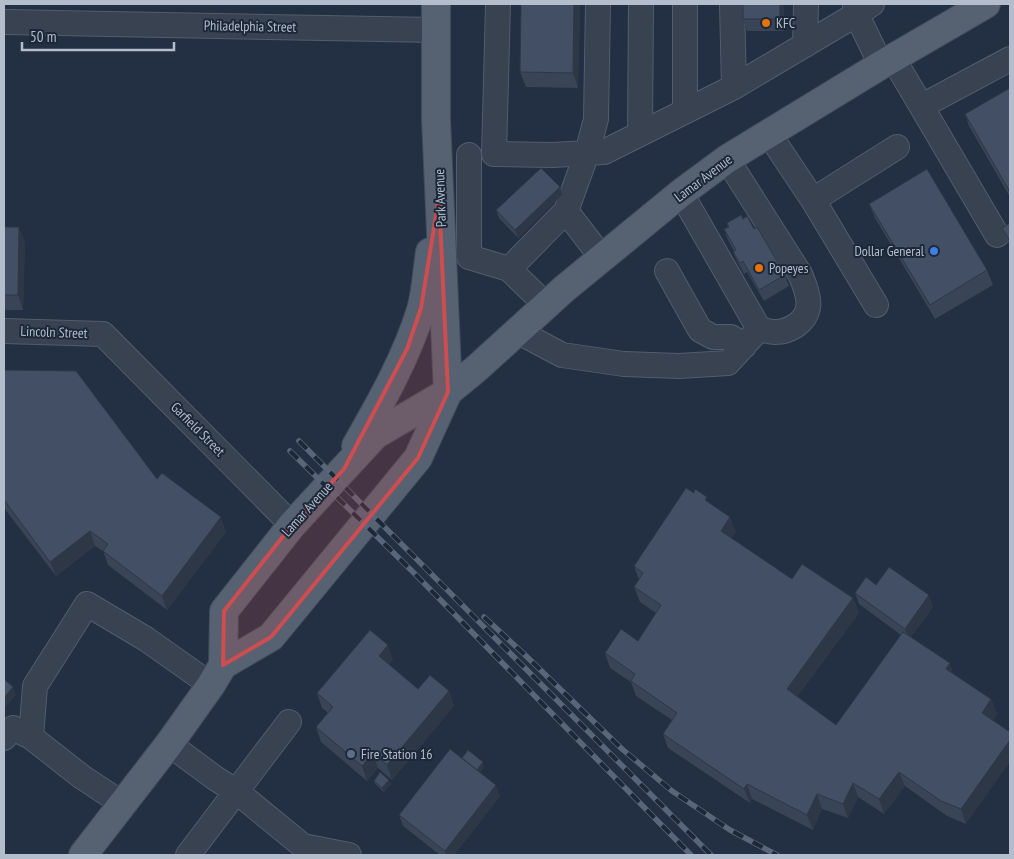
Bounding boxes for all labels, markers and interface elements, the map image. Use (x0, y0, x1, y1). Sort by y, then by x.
place label: KFC (776, 14, 796, 32)
street label: Philadelphia Street (204, 16, 296, 36)
marker: KFC (760, 17, 772, 29)
scale bar (22, 20, 175, 52)
text: 50 m (30, 27, 56, 46)
street label: Lamar Avenue (671, 150, 736, 206)
street label: Park Avenue (430, 168, 450, 228)
place label: Dollar General (854, 242, 925, 260)
marker: Dollar General (928, 245, 940, 257)
place label: Popeyes (769, 259, 809, 277)
marker: Popeyes (753, 262, 765, 274)
street label: Lincoln Street (20, 322, 88, 342)
street label: Garfield Street (167, 398, 229, 460)
street label: Lamar Avenue (278, 478, 337, 540)
place label: Fire Station 16 (361, 745, 433, 763)
marker: Fire Station 16 (345, 748, 357, 760)

